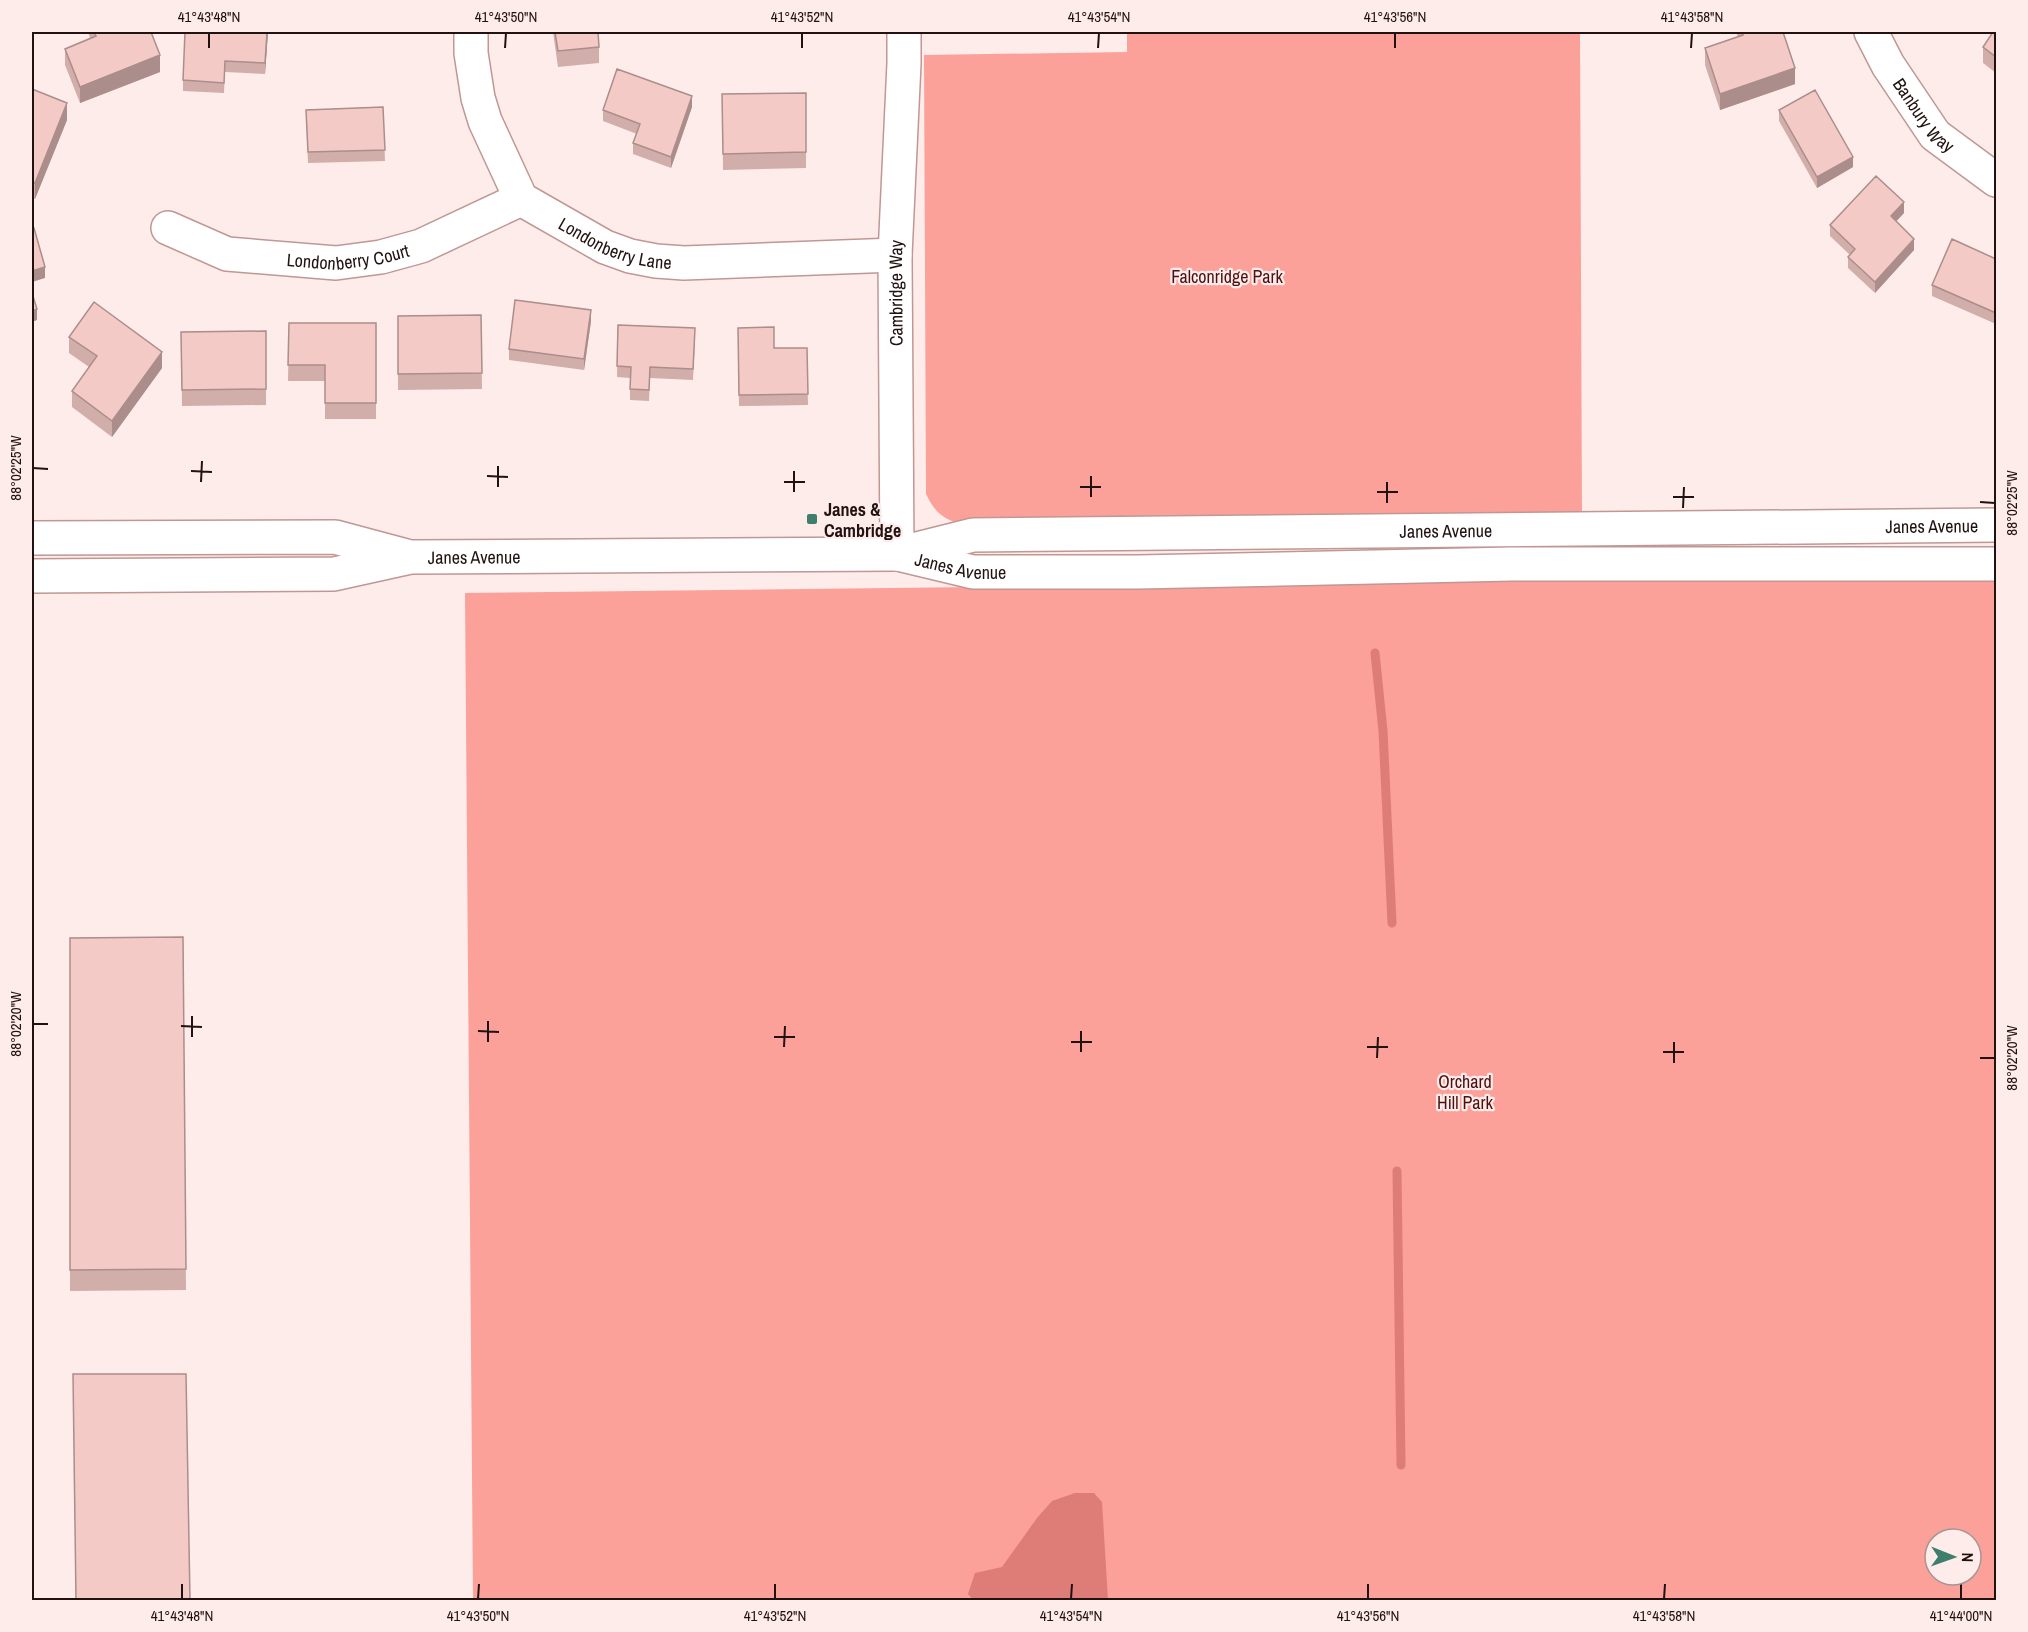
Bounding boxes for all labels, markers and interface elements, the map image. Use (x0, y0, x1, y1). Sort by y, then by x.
text: 41°43'48"N (178, 6, 240, 27)
text: 41°43'50"N (475, 6, 537, 27)
text: 41°43'52"N (771, 6, 833, 27)
text: 41°43'54"N (1068, 6, 1130, 27)
text: 41°43'56"N (1364, 6, 1426, 27)
text: 41°43'58"N (1661, 6, 1723, 27)
street label: Banbury Way (1888, 73, 1960, 158)
street label: Londonberry Lane (554, 211, 673, 275)
street label: Londonberry Court (286, 237, 412, 275)
street label: Cambridge Way (882, 239, 908, 346)
park label: Falconridge Park (1171, 264, 1283, 289)
text: 88°02'25"W (5, 435, 26, 501)
text: 88°02'25"W (2001, 470, 2022, 536)
place label: Janes & Cambridge (824, 497, 901, 543)
marker: Janes & Cambridge (805, 512, 819, 526)
street label: Janes Avenue (1885, 513, 1978, 539)
street label: Janes Avenue (1399, 517, 1492, 543)
street label: Janes Avenue (428, 544, 521, 569)
street label: Janes Avenue (912, 546, 1006, 585)
text: 88°02'20"W (5, 991, 26, 1057)
text: 88°02'20"W (2001, 1025, 2022, 1091)
park label: Orchard Hill Park (1437, 1069, 1494, 1115)
north arrow (1923, 1527, 1983, 1587)
text: N (1957, 1552, 1979, 1562)
text: 41°43'48"N (151, 1605, 213, 1626)
text: 41°43'50"N (447, 1605, 509, 1626)
text: 41°43'52"N (744, 1605, 806, 1626)
text: 41°43'54"N (1040, 1605, 1102, 1626)
text: 41°43'56"N (1337, 1605, 1399, 1626)
text: 41°43'58"N (1633, 1605, 1695, 1626)
text: 41°44'00"N (1930, 1605, 1992, 1626)

